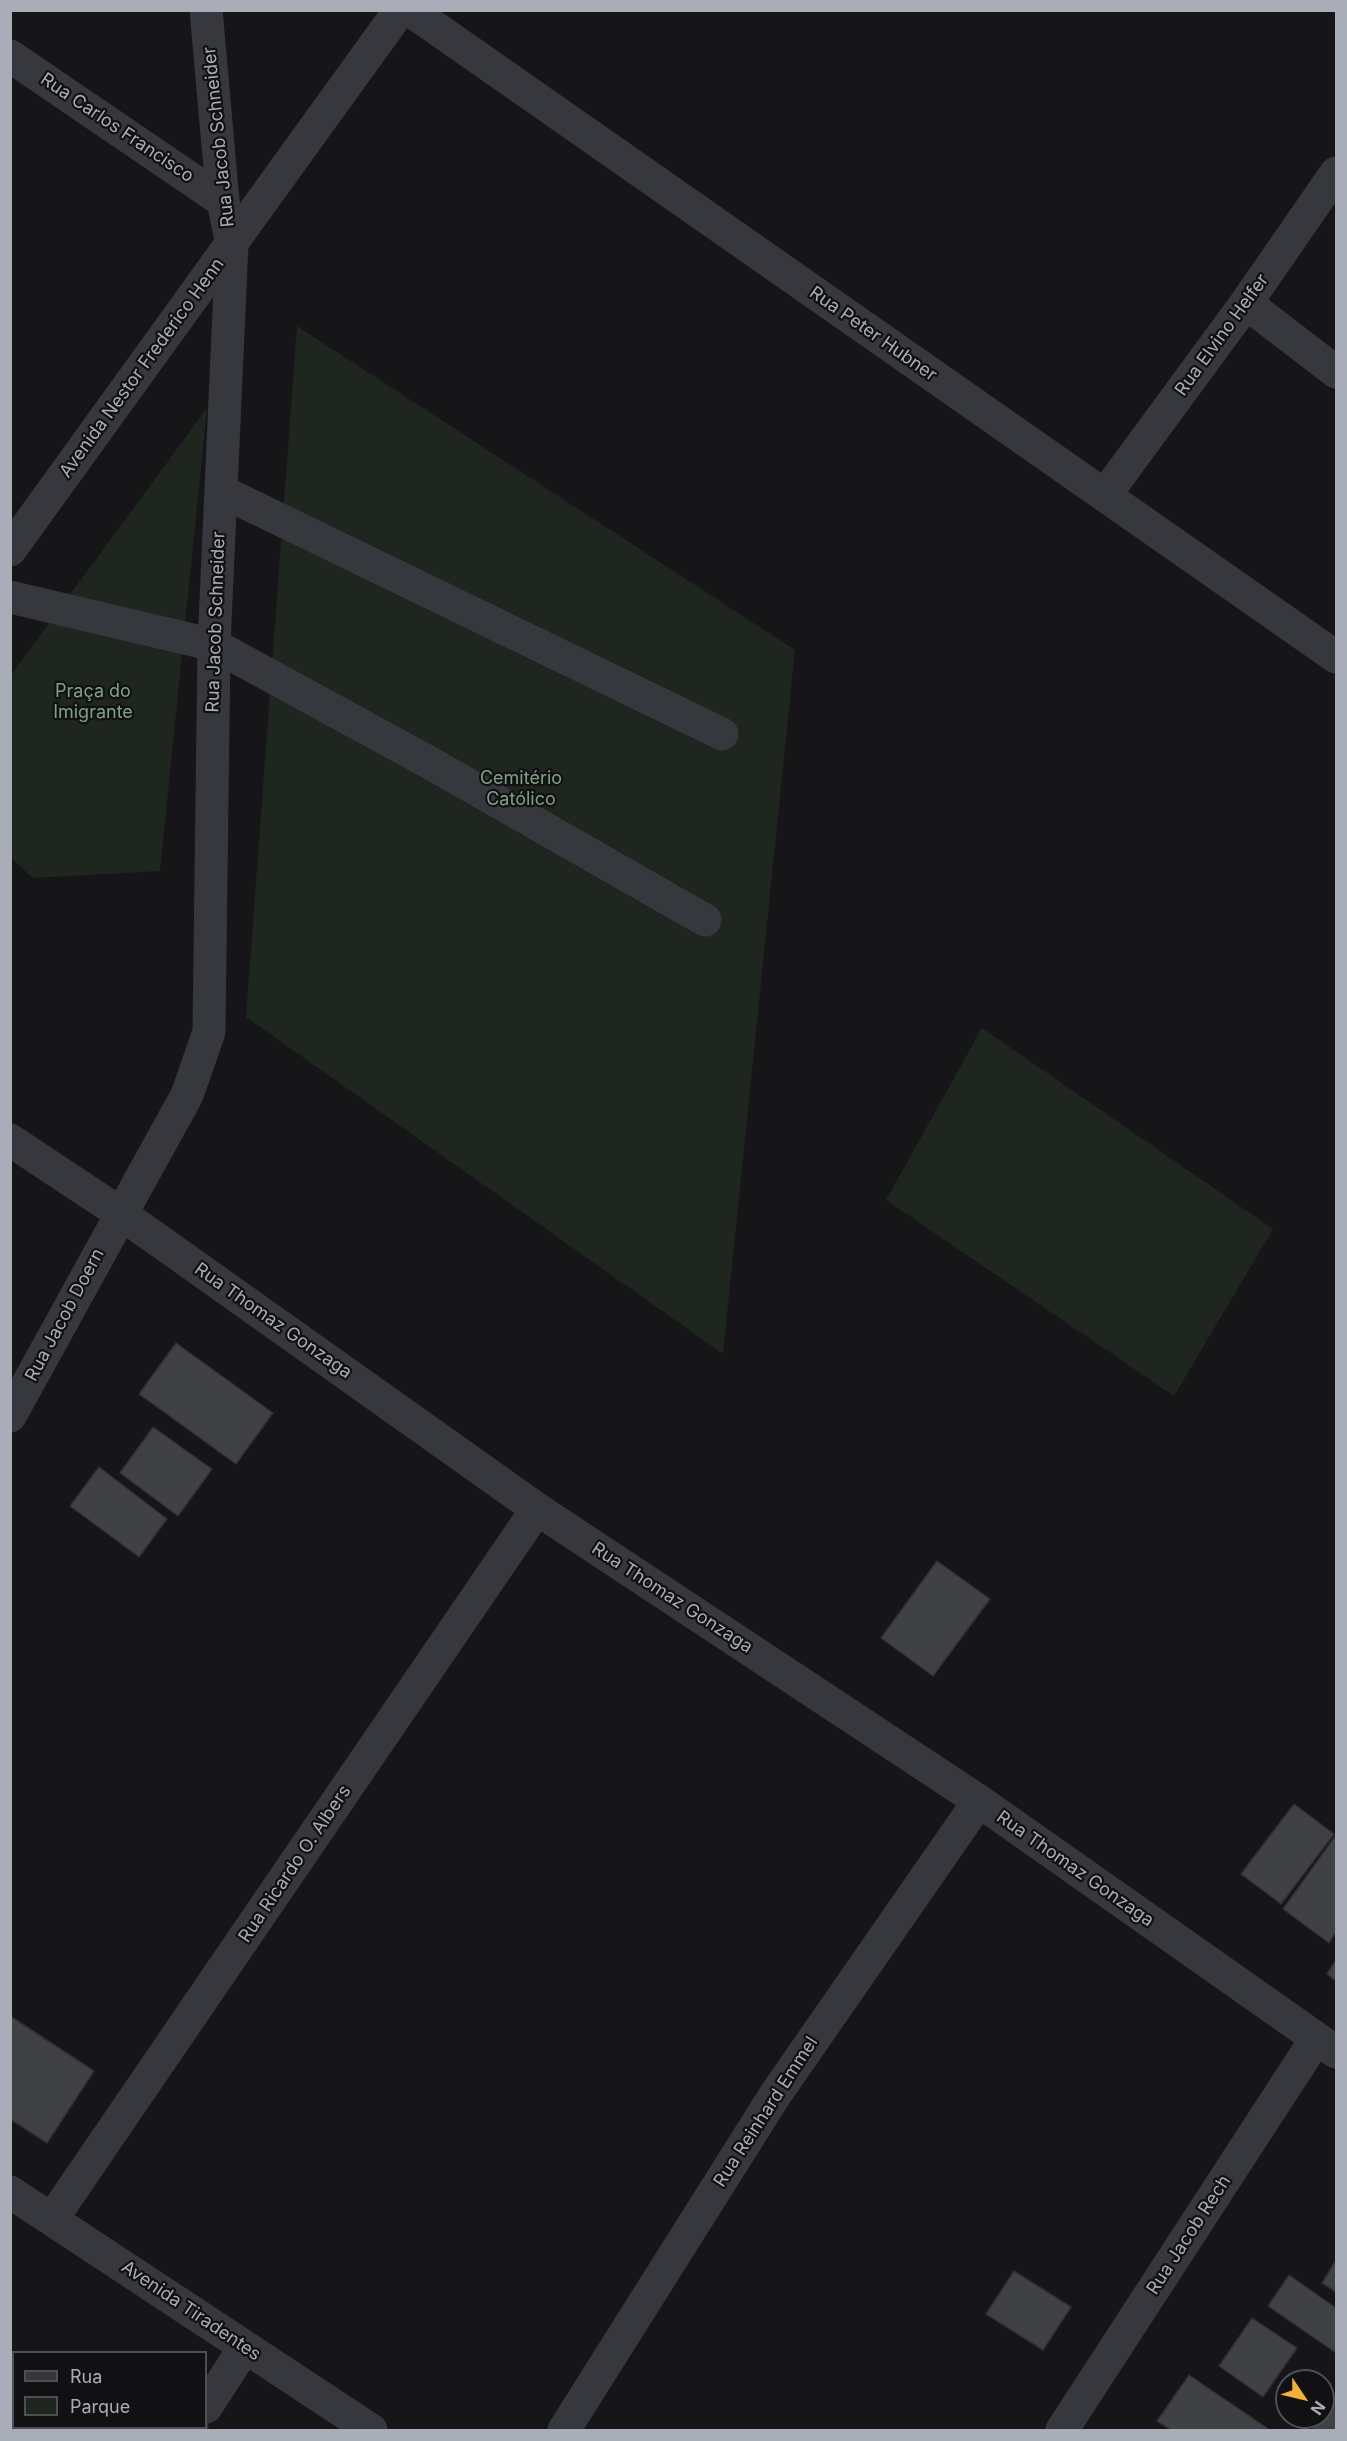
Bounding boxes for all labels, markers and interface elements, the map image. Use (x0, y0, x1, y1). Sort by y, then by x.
street label: Rua Jacob Schneider (199, 46, 239, 228)
street label: Rua Carlos Francisco (36, 69, 198, 187)
street label: Avenida Nestor Frederico Henn (55, 254, 229, 482)
street label: Rua Elvino Helfer (1171, 270, 1273, 400)
street label: Rua Peter Hubner (805, 282, 941, 386)
street label: Rua Jacob Schneider (202, 531, 230, 713)
park label: Praça do Imigrante (53, 681, 133, 724)
park label: Cemitério Católico (480, 768, 562, 810)
street label: Rua Jacob Doern (21, 1245, 109, 1385)
street label: Rua Thomaz Gonzaga (190, 1258, 356, 1384)
street label: Rua Thomaz Gonzaga (588, 1538, 756, 1658)
street label: Rua Ricardo O. Albers (234, 1781, 356, 1947)
street label: Rua Thomaz Gonzaga (992, 1806, 1158, 1932)
street label: Rua Reinhard Emmel (709, 2033, 823, 2191)
street label: Rua Jacob Rech (1142, 2171, 1236, 2299)
street label: Avenida Tiradentes (117, 2256, 265, 2366)
legend (12, 2351, 207, 2429)
text: Rua (70, 2366, 102, 2387)
north arrow (1275, 2369, 1335, 2429)
text: Parque (70, 2396, 130, 2417)
text: N (1306, 2397, 1330, 2419)

